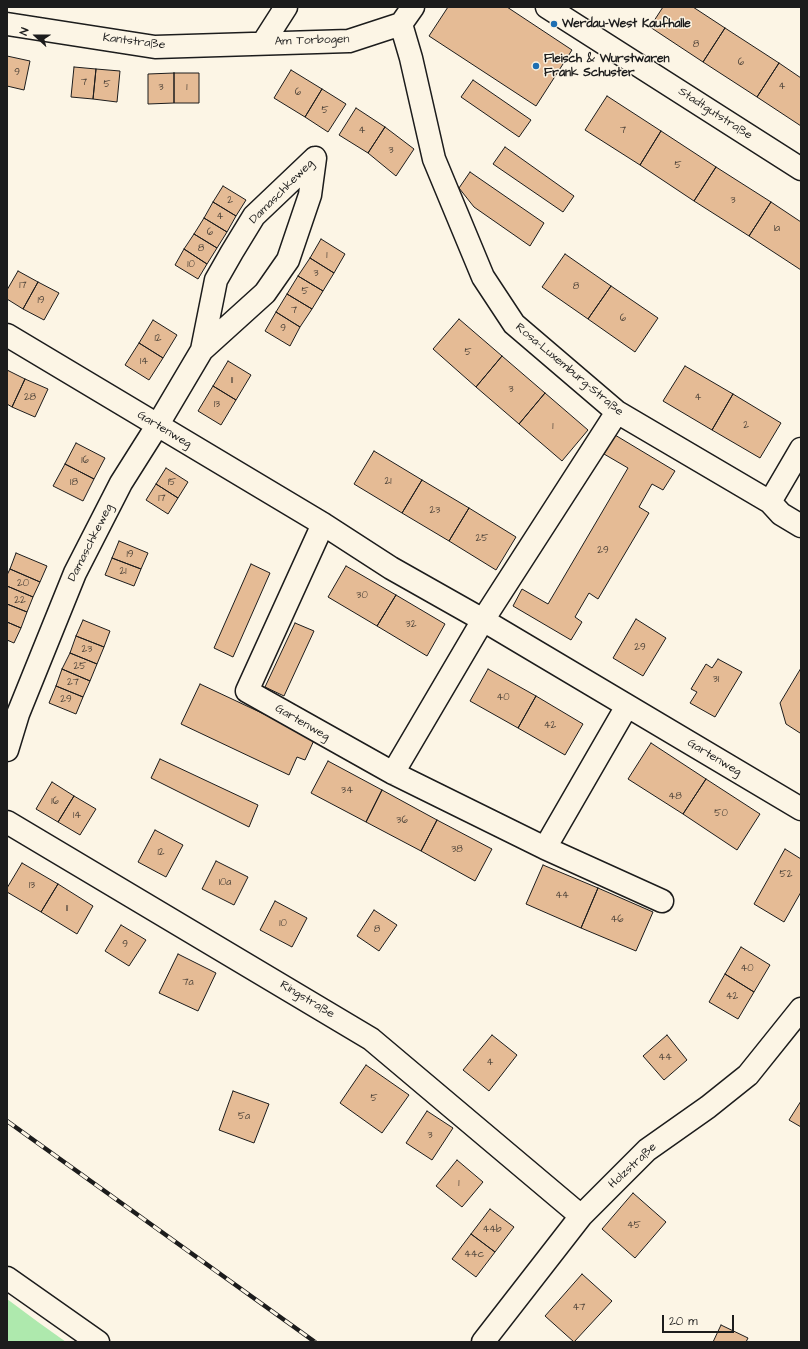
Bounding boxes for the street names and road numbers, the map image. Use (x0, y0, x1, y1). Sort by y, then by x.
street label: Kantstraße (102, 31, 166, 53)
street label: Am Torbogen (274, 32, 350, 50)
street label: Stadtgutstraße (675, 85, 755, 143)
street label: Damaschkeweg (247, 157, 317, 227)
street label: Rosa-Luxemburg-Straße (512, 321, 626, 419)
street label: Gartenweg (134, 408, 194, 452)
street label: Damaschkeweg (65, 502, 117, 584)
street label: Gartenweg (272, 702, 332, 744)
street label: Gartenweg (684, 736, 744, 780)
street label: Ringstraße (277, 978, 337, 1022)
street label: Holzstraße (606, 1140, 660, 1192)

